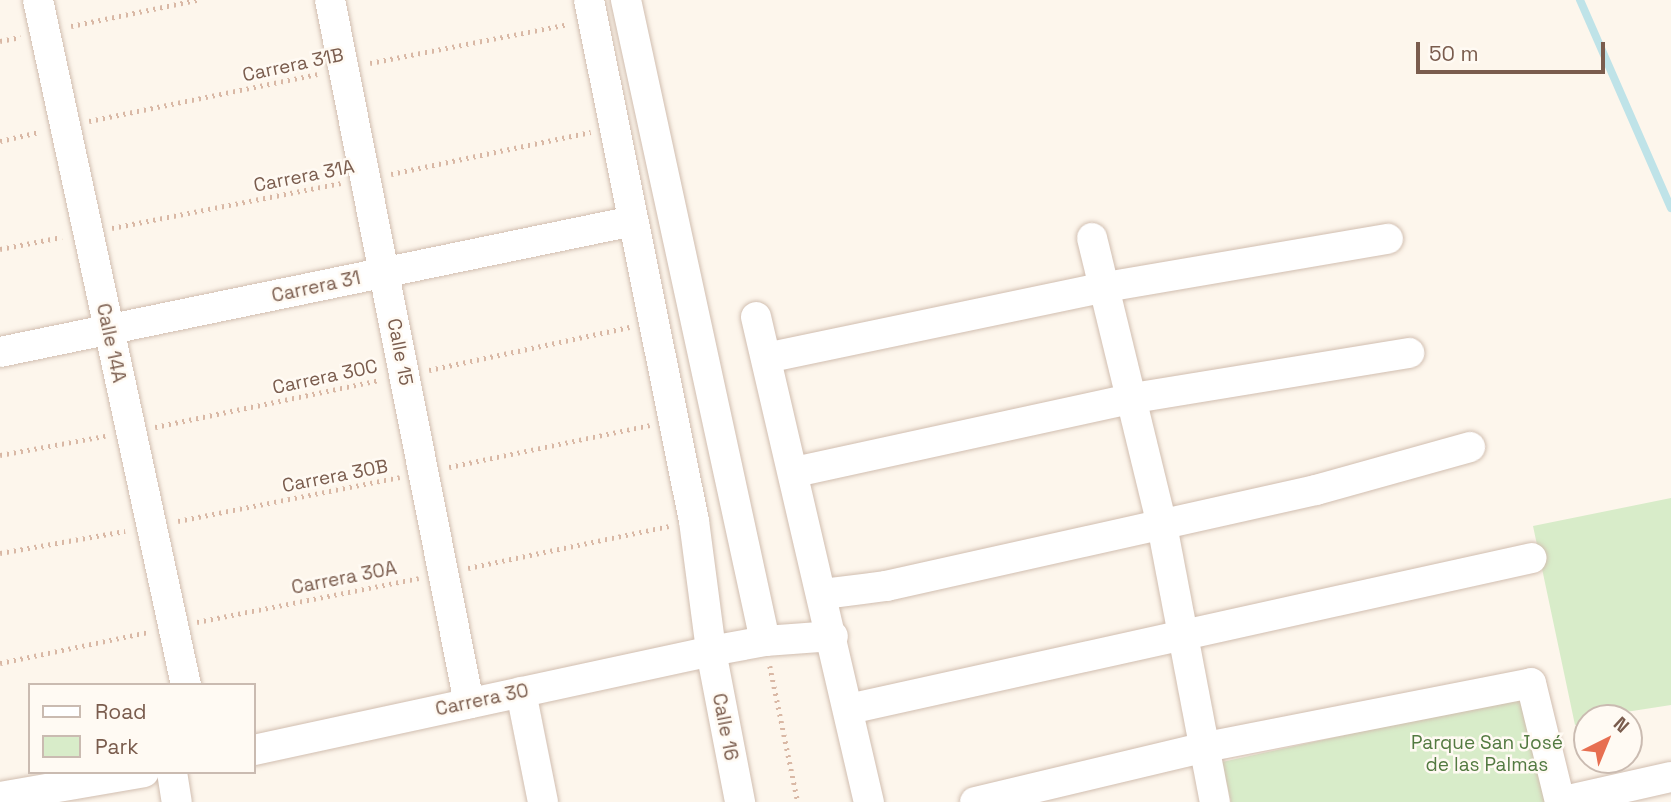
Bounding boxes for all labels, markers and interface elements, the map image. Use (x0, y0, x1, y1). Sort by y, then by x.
scale bar (1419, 28, 1608, 72)
text: 50 m (1429, 40, 1479, 67)
street label: Carrera 31B (240, 43, 346, 87)
street label: Carrera 31A (252, 155, 356, 197)
street label: Carrera 31 (270, 266, 362, 308)
street label: Calle 14A (91, 301, 131, 385)
street label: Calle 15 (382, 317, 418, 387)
street label: Carrera 30C (270, 355, 380, 399)
street label: Carrera 30B (280, 455, 390, 497)
street label: Carrera 30A (289, 557, 399, 599)
street label: Carrera 30 (433, 679, 531, 721)
legend (28, 683, 256, 774)
street label: Calle 16 (707, 691, 743, 763)
text: Road (95, 698, 147, 725)
north arrow (1573, 704, 1643, 774)
text: N (1608, 711, 1634, 738)
park label: Parque San José de las Palmas (1411, 732, 1563, 776)
text: Park (95, 733, 139, 760)

